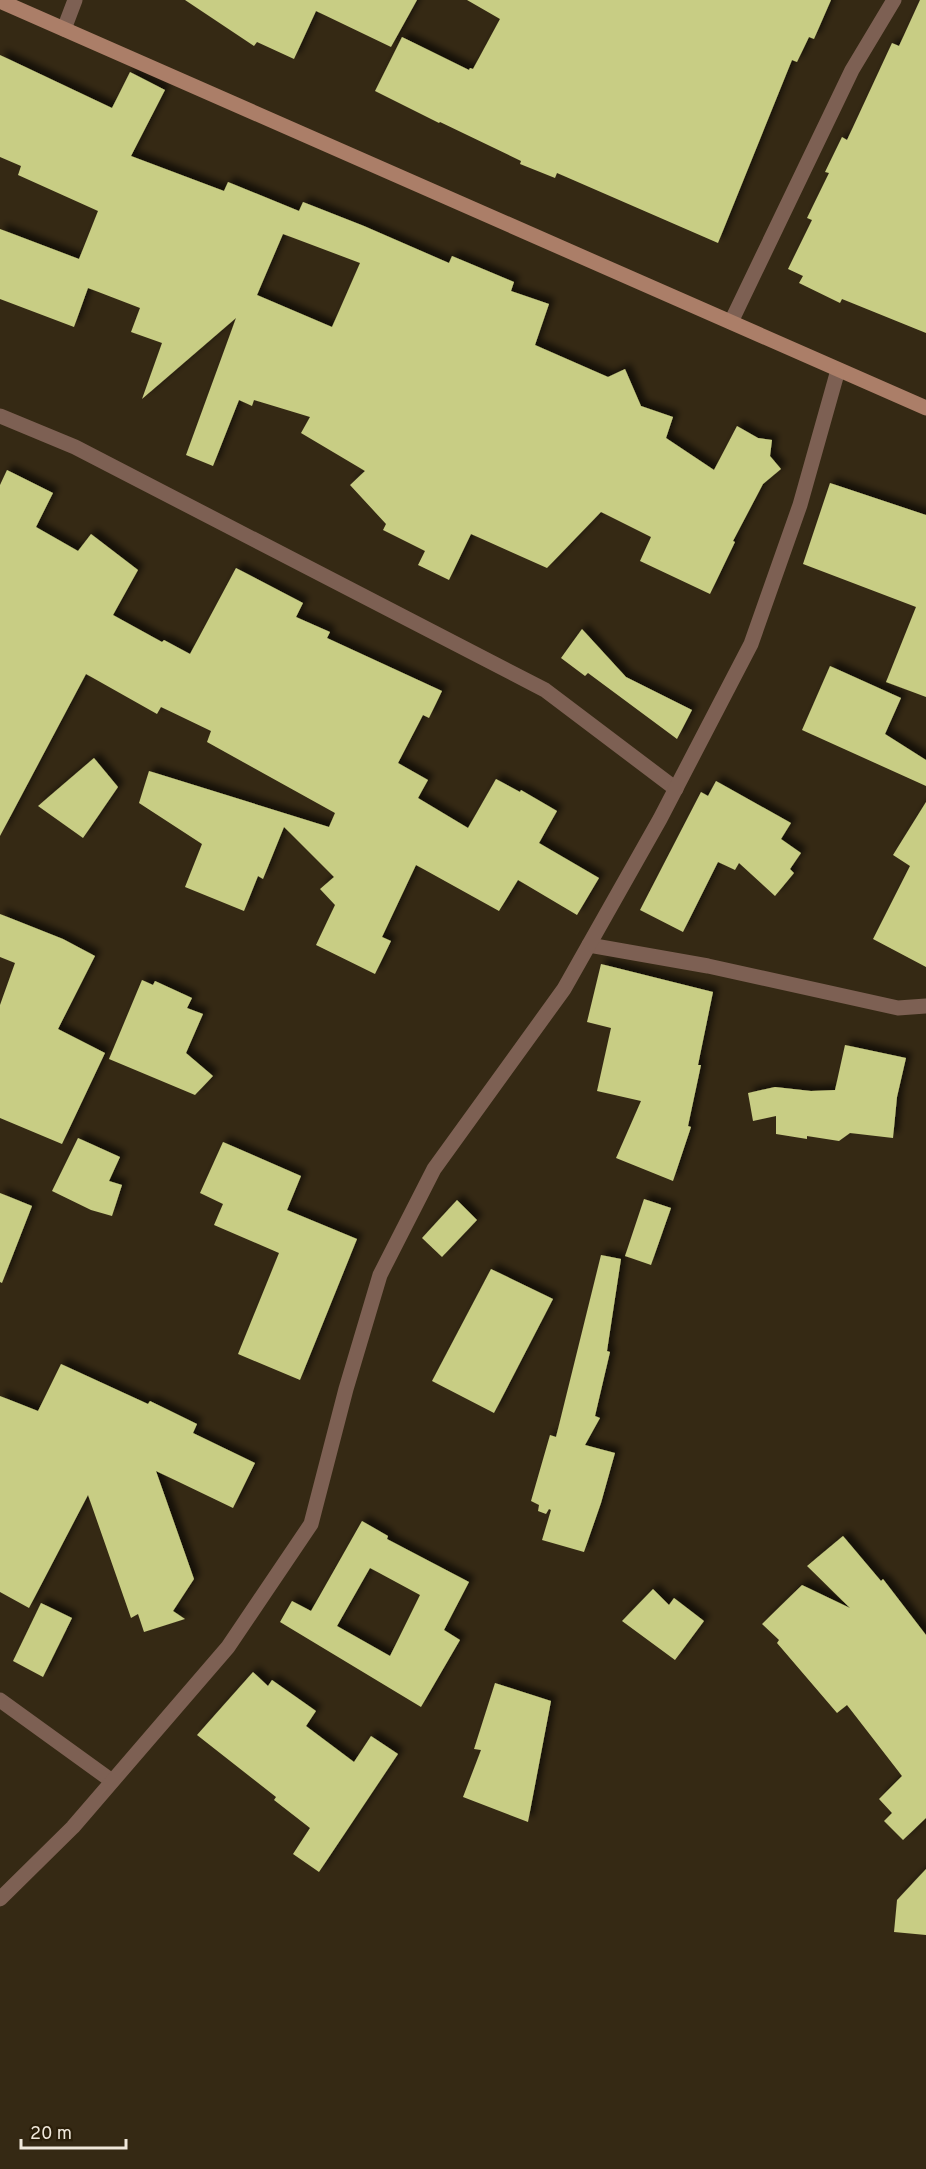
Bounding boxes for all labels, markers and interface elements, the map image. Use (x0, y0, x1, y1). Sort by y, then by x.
scale bar (21, 2112, 126, 2150)
text: 20 m (30, 2123, 72, 2146)

